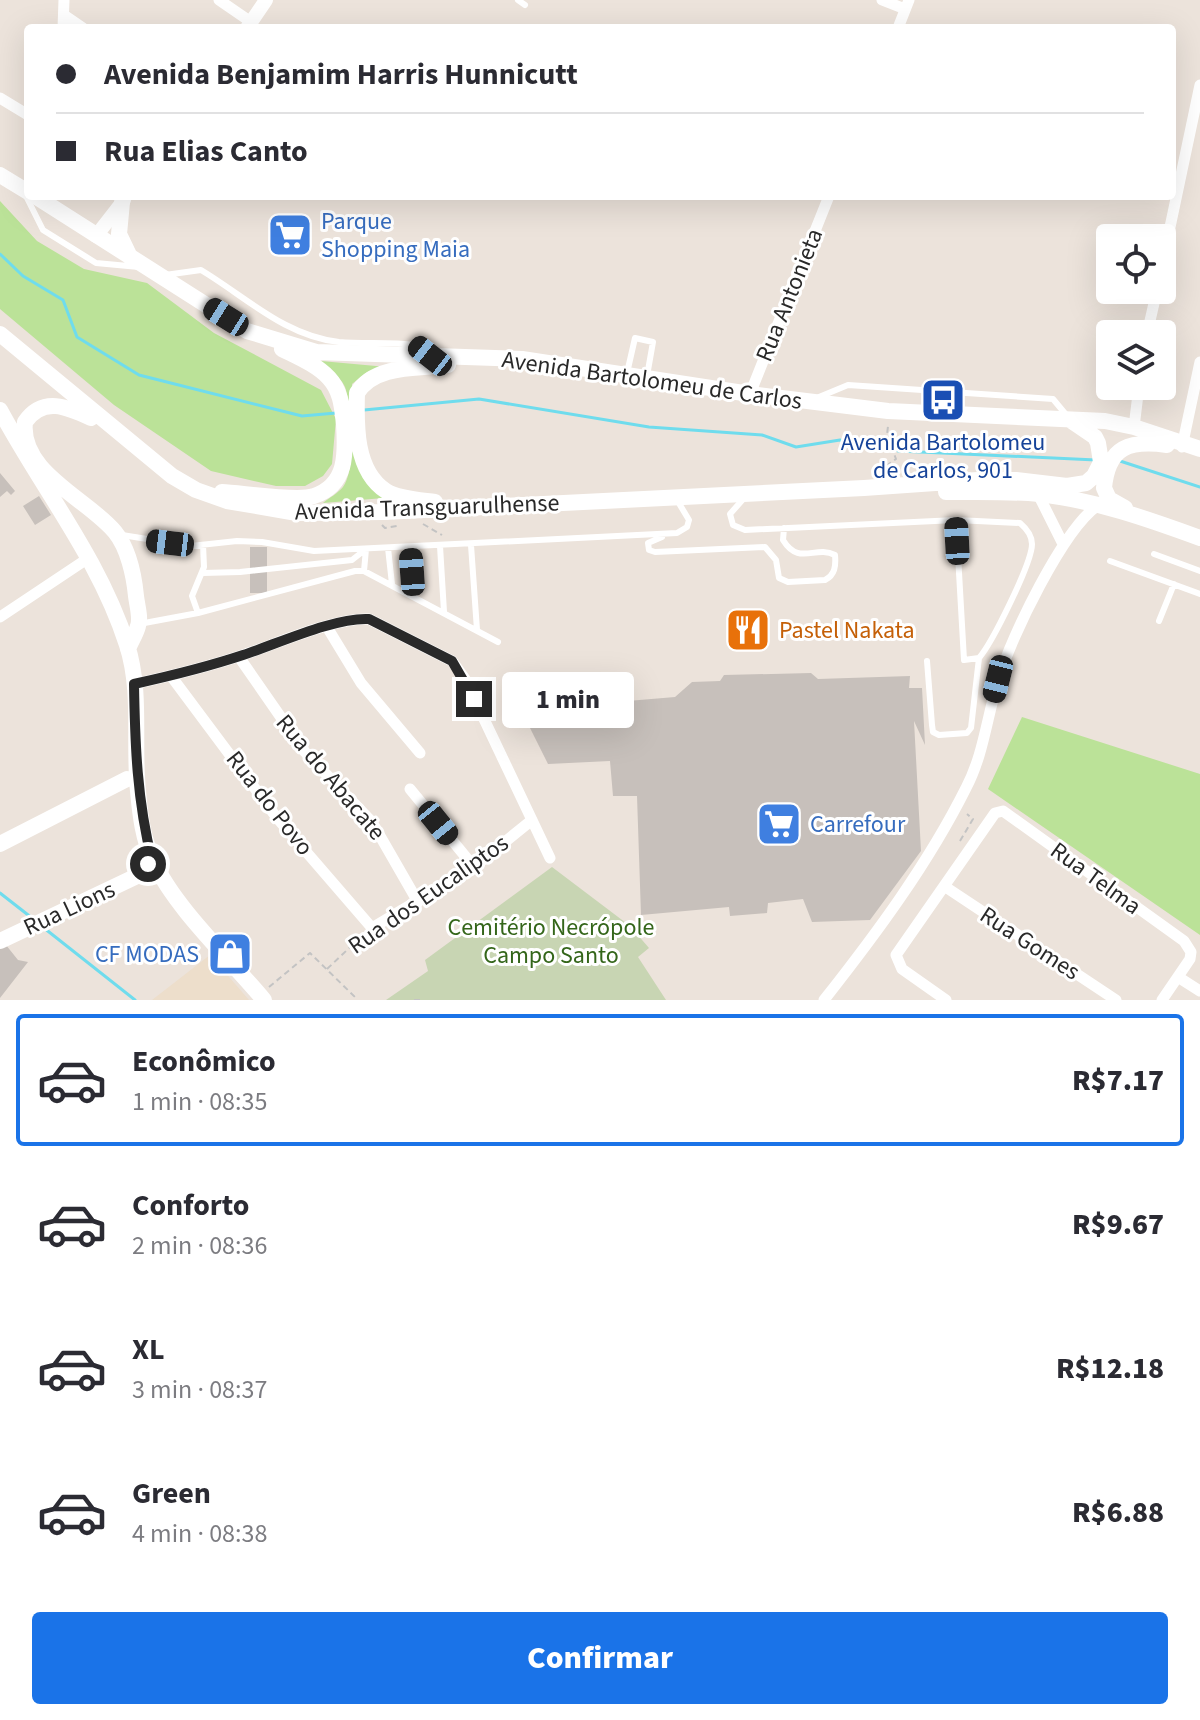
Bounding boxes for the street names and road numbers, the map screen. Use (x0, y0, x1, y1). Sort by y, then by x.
street label: Rua Antonieta (747, 223, 832, 367)
street label: Avenida Bartolomeu de Carlos (500, 342, 804, 419)
street label: Avenida Transguarulhense (294, 485, 560, 530)
street label: Rua do Abacate (267, 707, 394, 848)
street label: Rua do Povo (217, 743, 322, 863)
street label: Rua dos Eucaliptos (341, 826, 516, 963)
street label: Rua Telma (1043, 833, 1148, 923)
street label: Rua Lions (18, 872, 121, 945)
street label: Rua Gomes (973, 898, 1087, 989)

